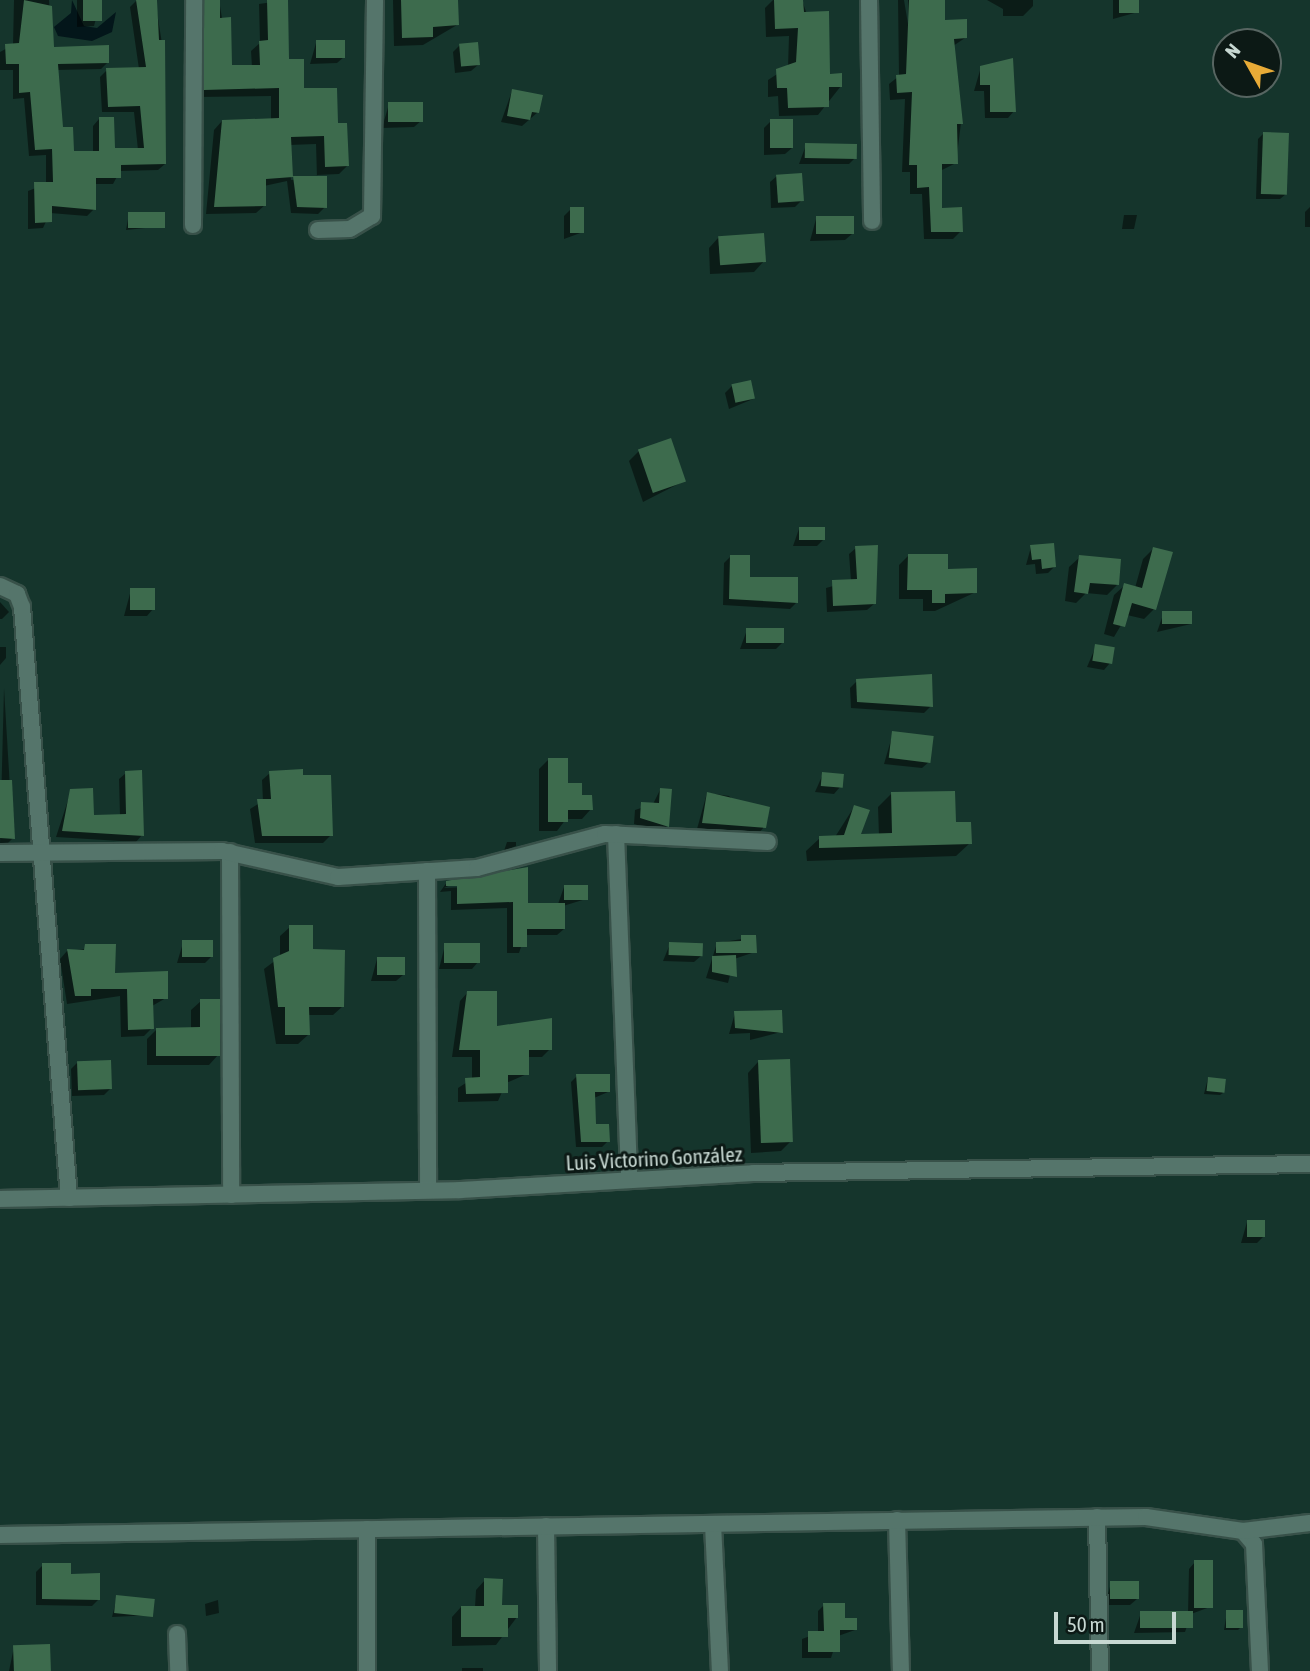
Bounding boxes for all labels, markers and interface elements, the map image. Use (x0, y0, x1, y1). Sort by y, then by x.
north arrow (1212, 28, 1282, 98)
text: N (1220, 39, 1244, 62)
street label: Luis Victorino González (565, 1141, 743, 1175)
scale bar (1058, 1598, 1180, 1642)
text: 50 m (1067, 1612, 1105, 1636)

